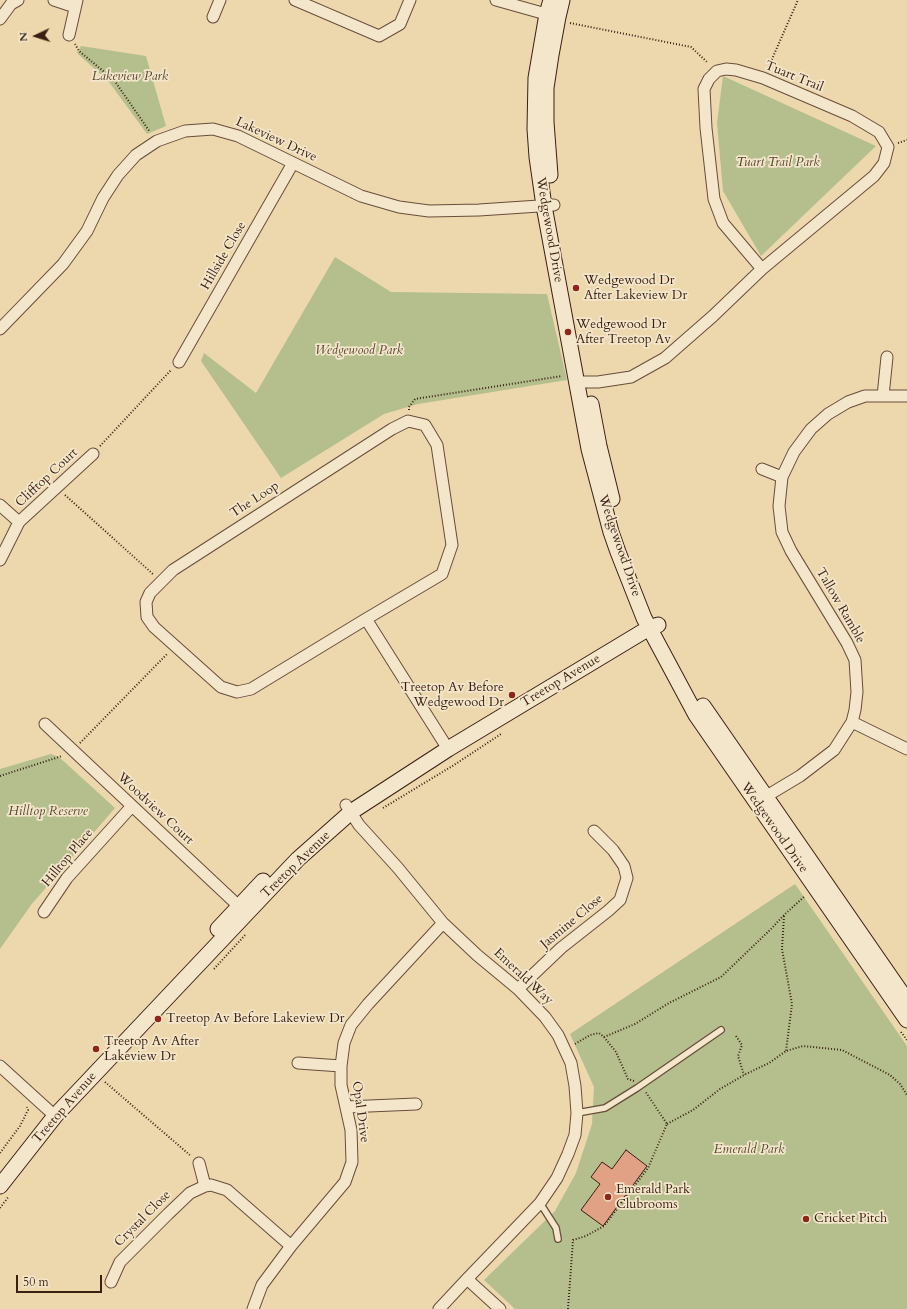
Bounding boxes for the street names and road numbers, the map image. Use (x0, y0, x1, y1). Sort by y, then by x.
street label: Tuart Trail (763, 58, 825, 96)
street label: Lakeview Drive (233, 114, 319, 166)
street label: Wedgewood Drive (532, 176, 566, 284)
street label: Hillside Close (198, 219, 250, 293)
street label: Clifftop Court (13, 445, 81, 511)
street label: The Loop (228, 479, 282, 521)
street label: Wedgewood Drive (594, 493, 644, 599)
street label: Tallow Ramble (812, 566, 868, 646)
street label: Treetop Avenue (519, 651, 603, 711)
street label: Woodview Court (114, 770, 196, 848)
street label: Wedgewood Drive (737, 780, 811, 876)
street label: Hilltop Place (39, 826, 97, 890)
street label: Treetop Avenue (258, 828, 334, 902)
street label: Jasmine Close (538, 891, 606, 953)
street label: Emerald Way (490, 945, 556, 1009)
street label: Treetop Avenue (30, 1069, 100, 1147)
street label: Opal Drive (348, 1080, 372, 1144)
street label: Crystal Close (112, 1188, 174, 1250)

